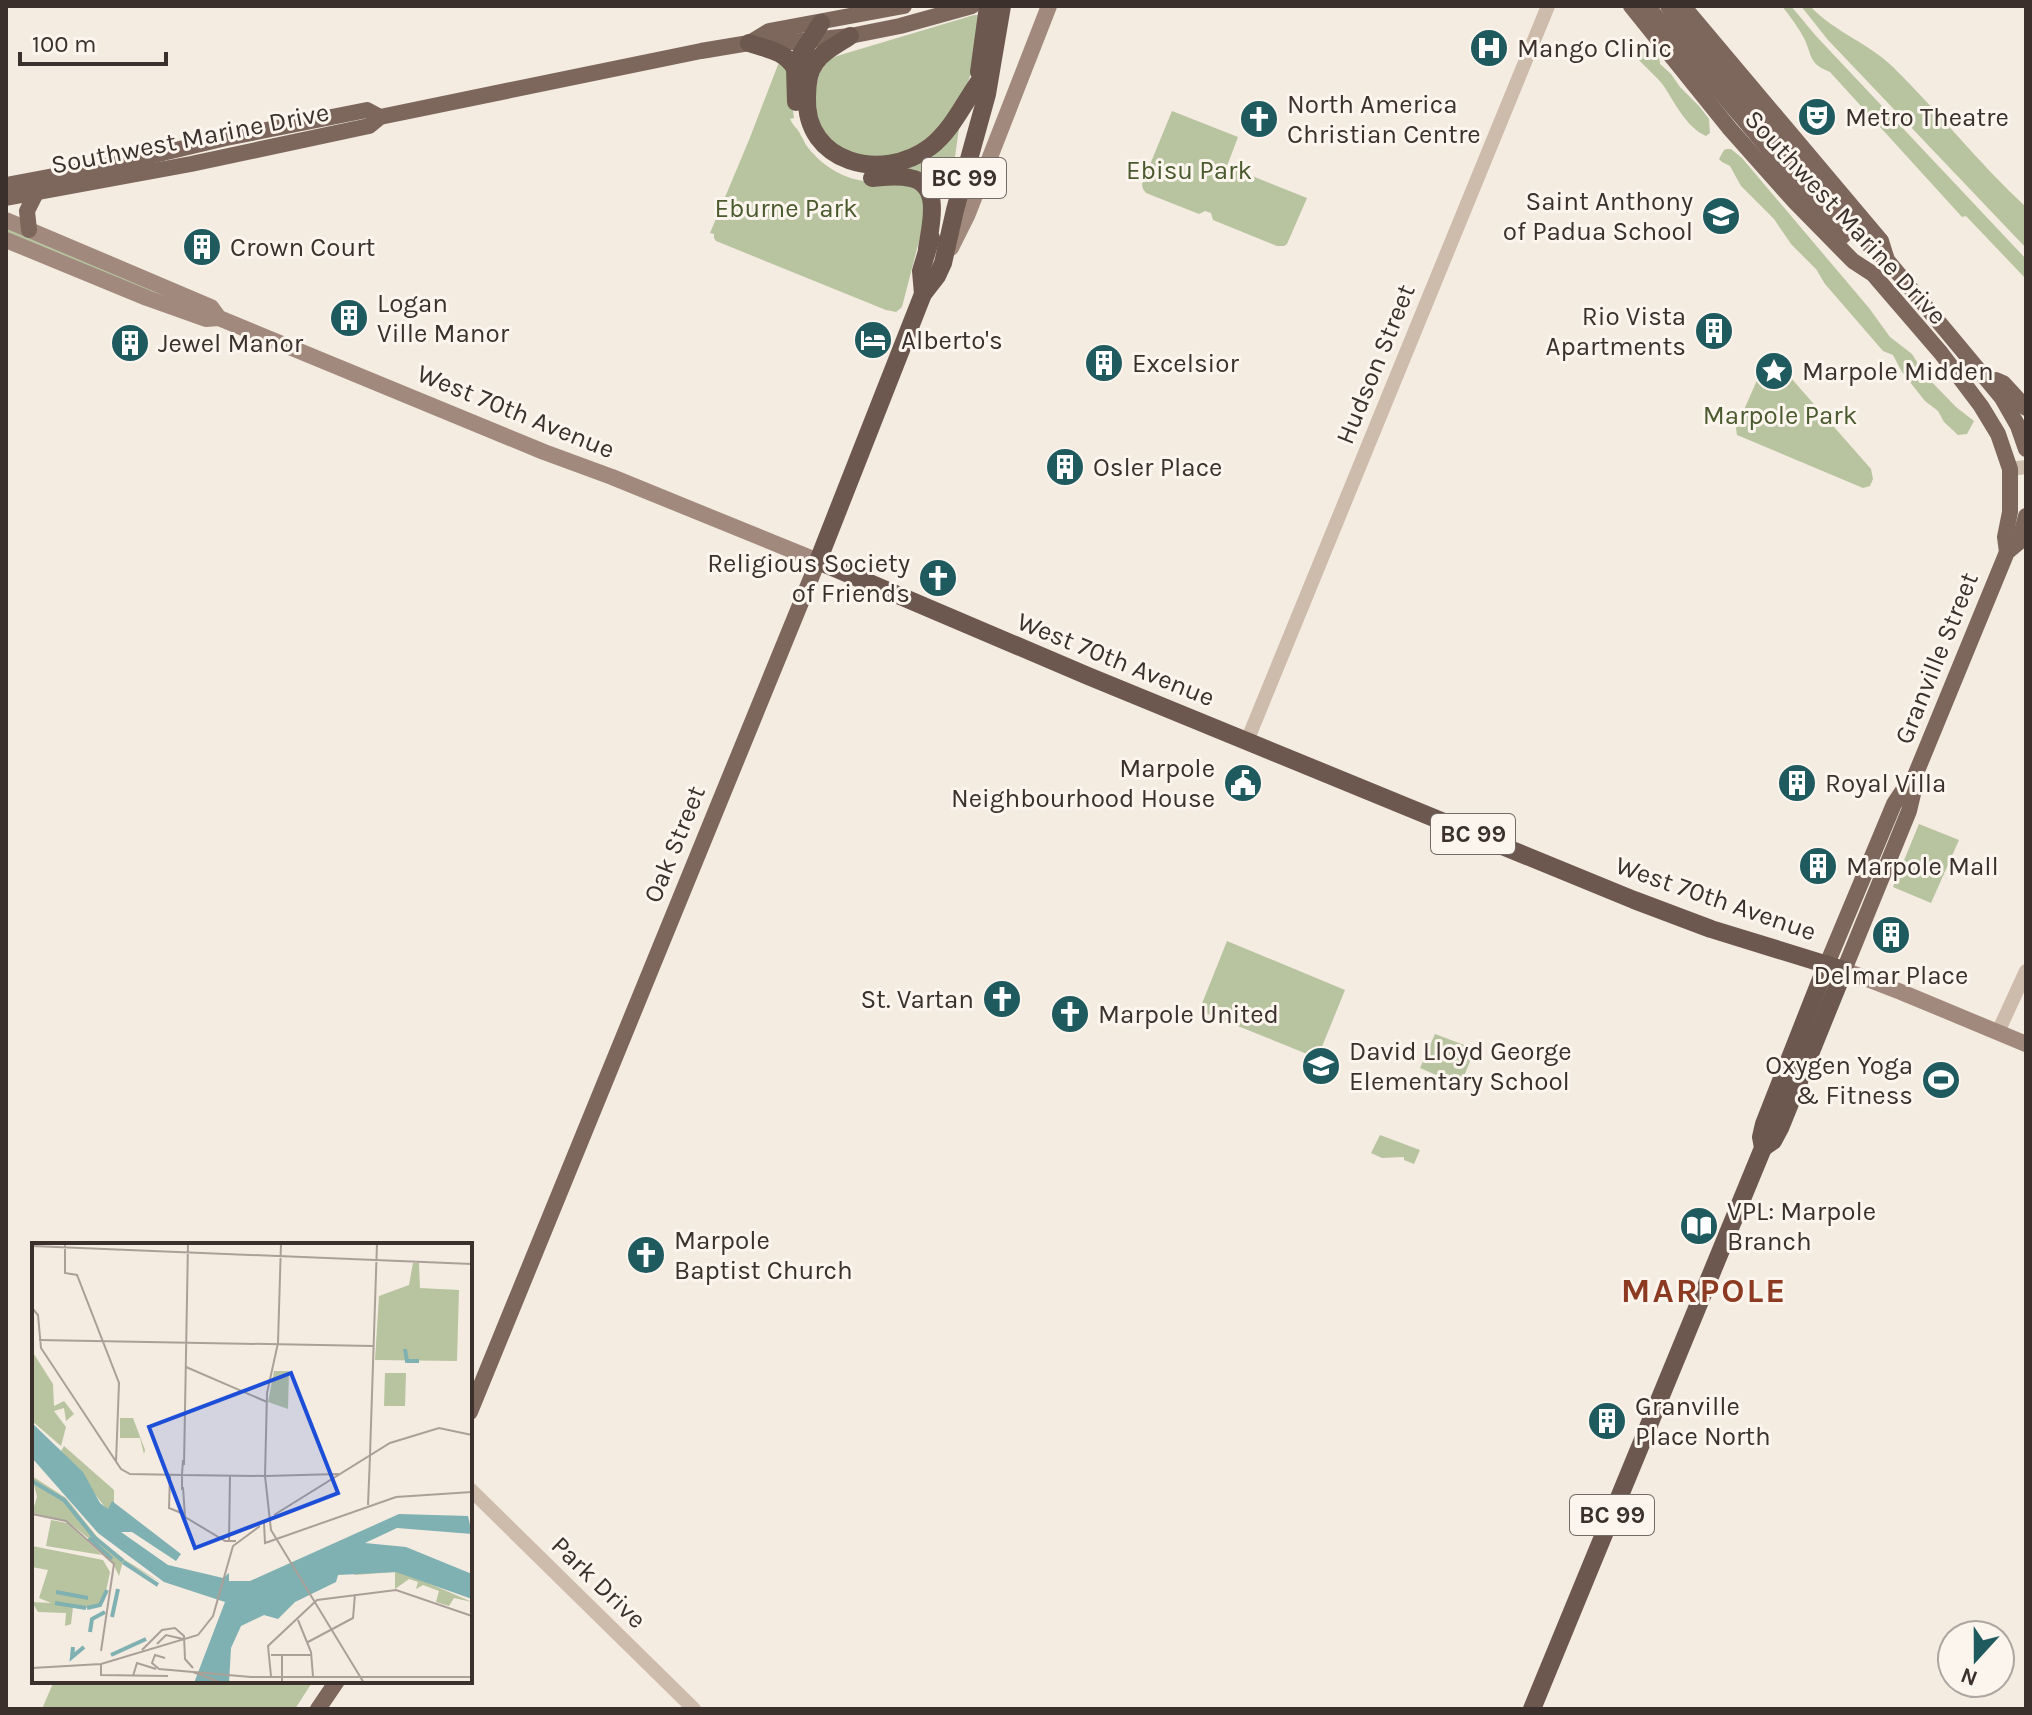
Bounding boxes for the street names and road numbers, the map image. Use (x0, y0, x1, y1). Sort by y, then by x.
street label: Southwest Marine Drive (49, 96, 332, 181)
street label: Southwest Marine Drive (1738, 104, 1953, 331)
road number: BC 99 (922, 158, 1006, 198)
street label: Hudson Street (1329, 280, 1422, 449)
street label: West 70th Avenue (413, 358, 619, 465)
street label: Granville Street (1888, 568, 1985, 749)
street label: West 70th Avenue (1013, 606, 1219, 713)
street label: Oak Street (637, 781, 712, 907)
road number: BC 99 (1431, 814, 1515, 854)
street label: West 70th Avenue (1611, 850, 1820, 947)
road number: BC 99 (1570, 1495, 1654, 1535)
street label: Park Drive (545, 1530, 652, 1635)

